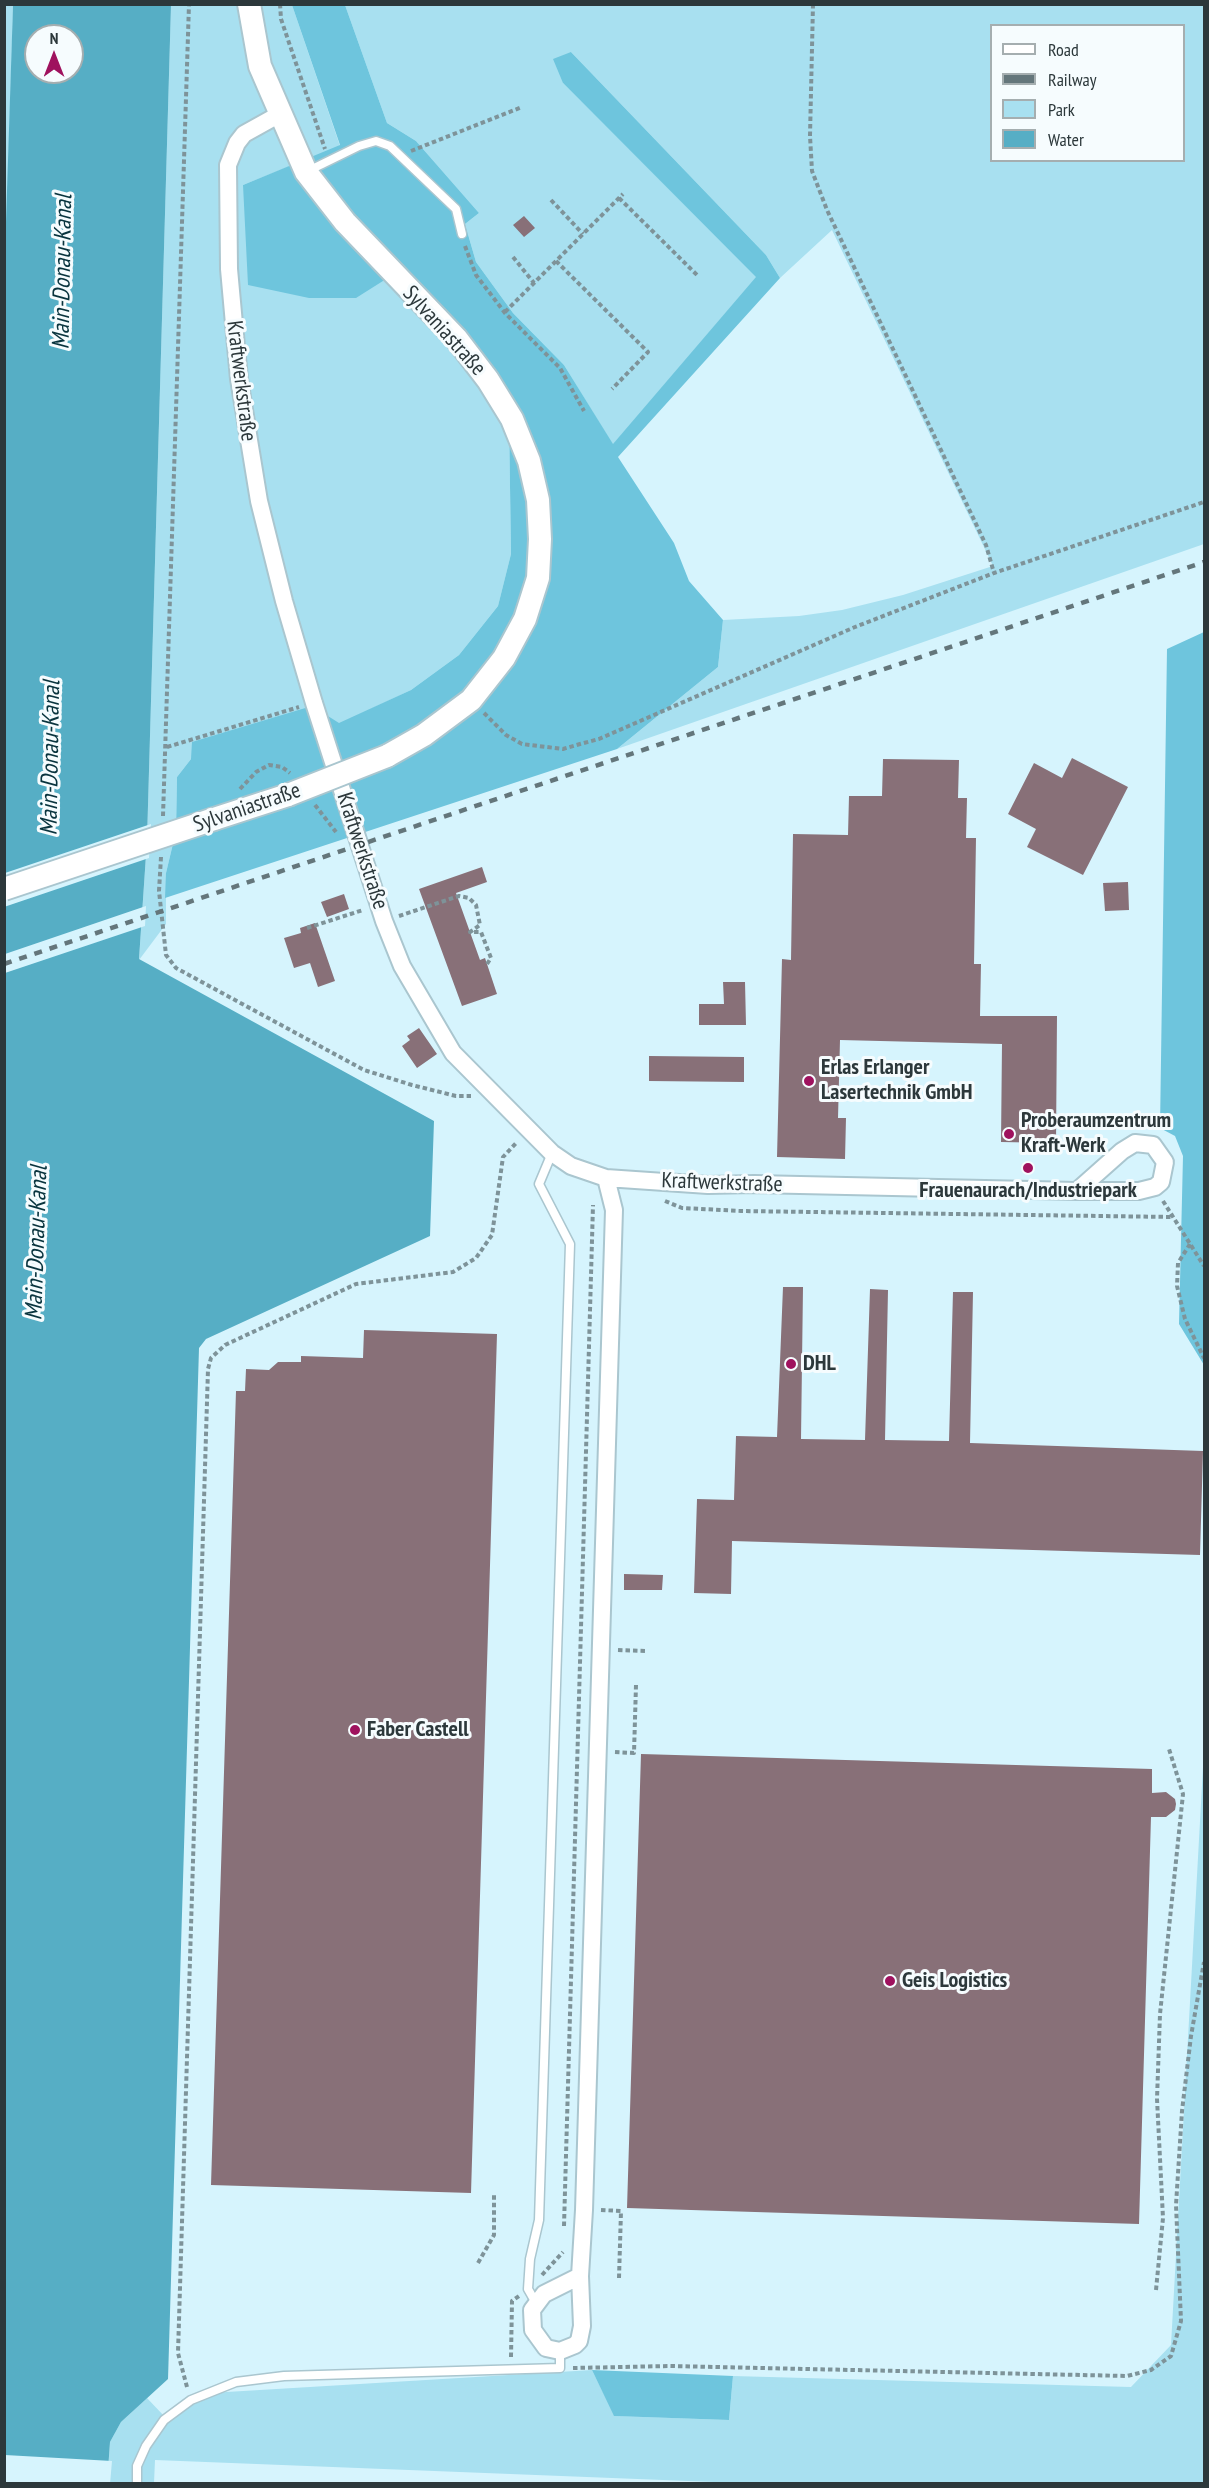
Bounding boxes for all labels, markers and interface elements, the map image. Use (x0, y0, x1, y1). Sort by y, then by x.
north arrow (24, 24, 84, 84)
legend (990, 24, 1185, 162)
text: N (50, 28, 58, 48)
text: Road (1048, 38, 1079, 61)
text: Railway (1048, 68, 1097, 91)
text: Park (1048, 98, 1075, 121)
text: Water (1048, 128, 1084, 151)
water label: Main-Donau-Kanal (47, 194, 79, 350)
street label: Sylvaniastraße (397, 281, 491, 381)
street label: Kraftwerkstraße (221, 319, 261, 443)
water label: Main-Donau-Kanal (35, 680, 67, 836)
street label: Sylvaniastraße (190, 777, 304, 839)
street label: Kraftwerkstraße (331, 789, 393, 913)
place label: Erlas Erlanger Lasertechnik GmbH (821, 1055, 972, 1106)
marker: Erlas Erlanger Lasertechnik GmbH (802, 1074, 816, 1088)
place label: Proberaumzentrum Kraft-Werk (1021, 1108, 1171, 1160)
marker: Proberaumzentrum Kraft-Werk (1002, 1127, 1016, 1141)
marker: Frauenaurach/Industriepark (1021, 1161, 1035, 1175)
water label: Main-Donau-Kanal (20, 1165, 54, 1321)
street label: Kraftwerkstraße (661, 1168, 783, 1198)
place label: Frauenaurach/Industriepark (919, 1178, 1137, 1204)
place label: DHL (803, 1351, 836, 1377)
marker: DHL (784, 1357, 798, 1371)
place label: Faber Castell (367, 1717, 469, 1743)
marker: Faber Castell (348, 1723, 362, 1737)
place label: Geis Logistics (902, 1968, 1007, 1994)
marker: Geis Logistics (883, 1974, 897, 1988)

